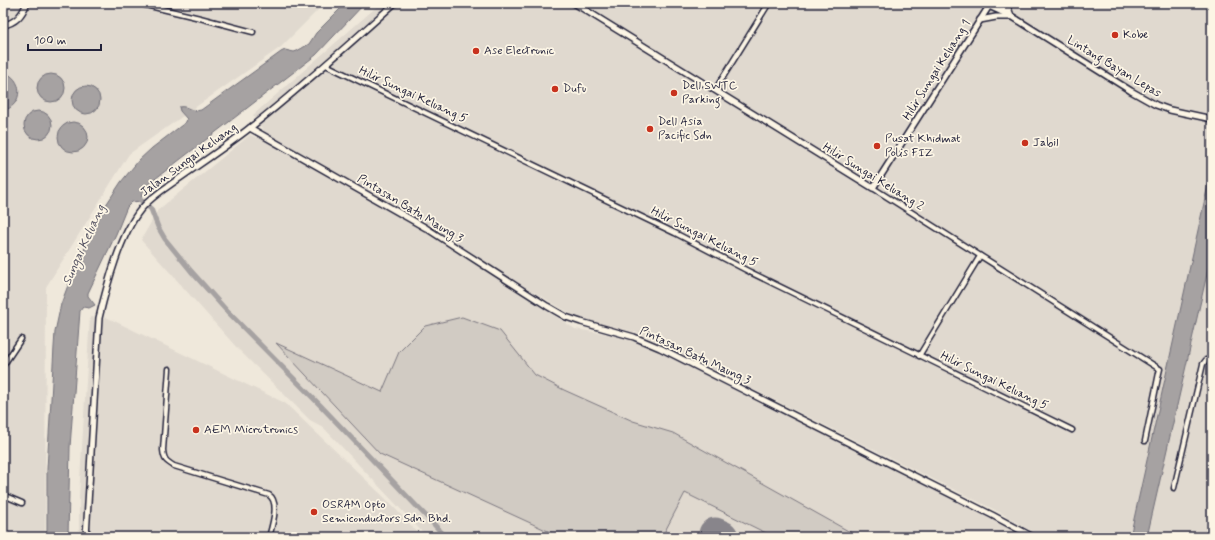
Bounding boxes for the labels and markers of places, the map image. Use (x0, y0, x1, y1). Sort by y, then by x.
place label: Kobe (1123, 27, 1149, 43)
marker: Kobe (1110, 30, 1120, 40)
place label: Ase Electronic (484, 43, 555, 59)
marker: Ase Electronic (471, 46, 481, 56)
place label: Dell SWTC Parking (682, 78, 738, 109)
place label: Dufu (563, 81, 586, 97)
marker: Dufu (550, 84, 560, 94)
marker: Dell SWTC Parking (669, 88, 679, 98)
place label: Dell Asia Pacific Sdn (658, 114, 712, 144)
marker: Dell Asia Pacific Sdn (645, 124, 655, 134)
place label: Pusat Khidmat Polis FIZ (885, 131, 961, 161)
place label: Jabil (1033, 135, 1058, 151)
marker: Jabil (1020, 138, 1030, 148)
marker: Pusat Khidmat Polis FIZ (872, 141, 882, 151)
place label: AEM Microtronics (204, 422, 298, 438)
marker: AEM Microtronics (191, 425, 201, 435)
place label: OSRAM Opto Semiconductors Sdn. Bhd. (322, 497, 451, 527)
marker: OSRAM Opto Semiconductors Sdn. Bhd. (309, 507, 319, 517)

